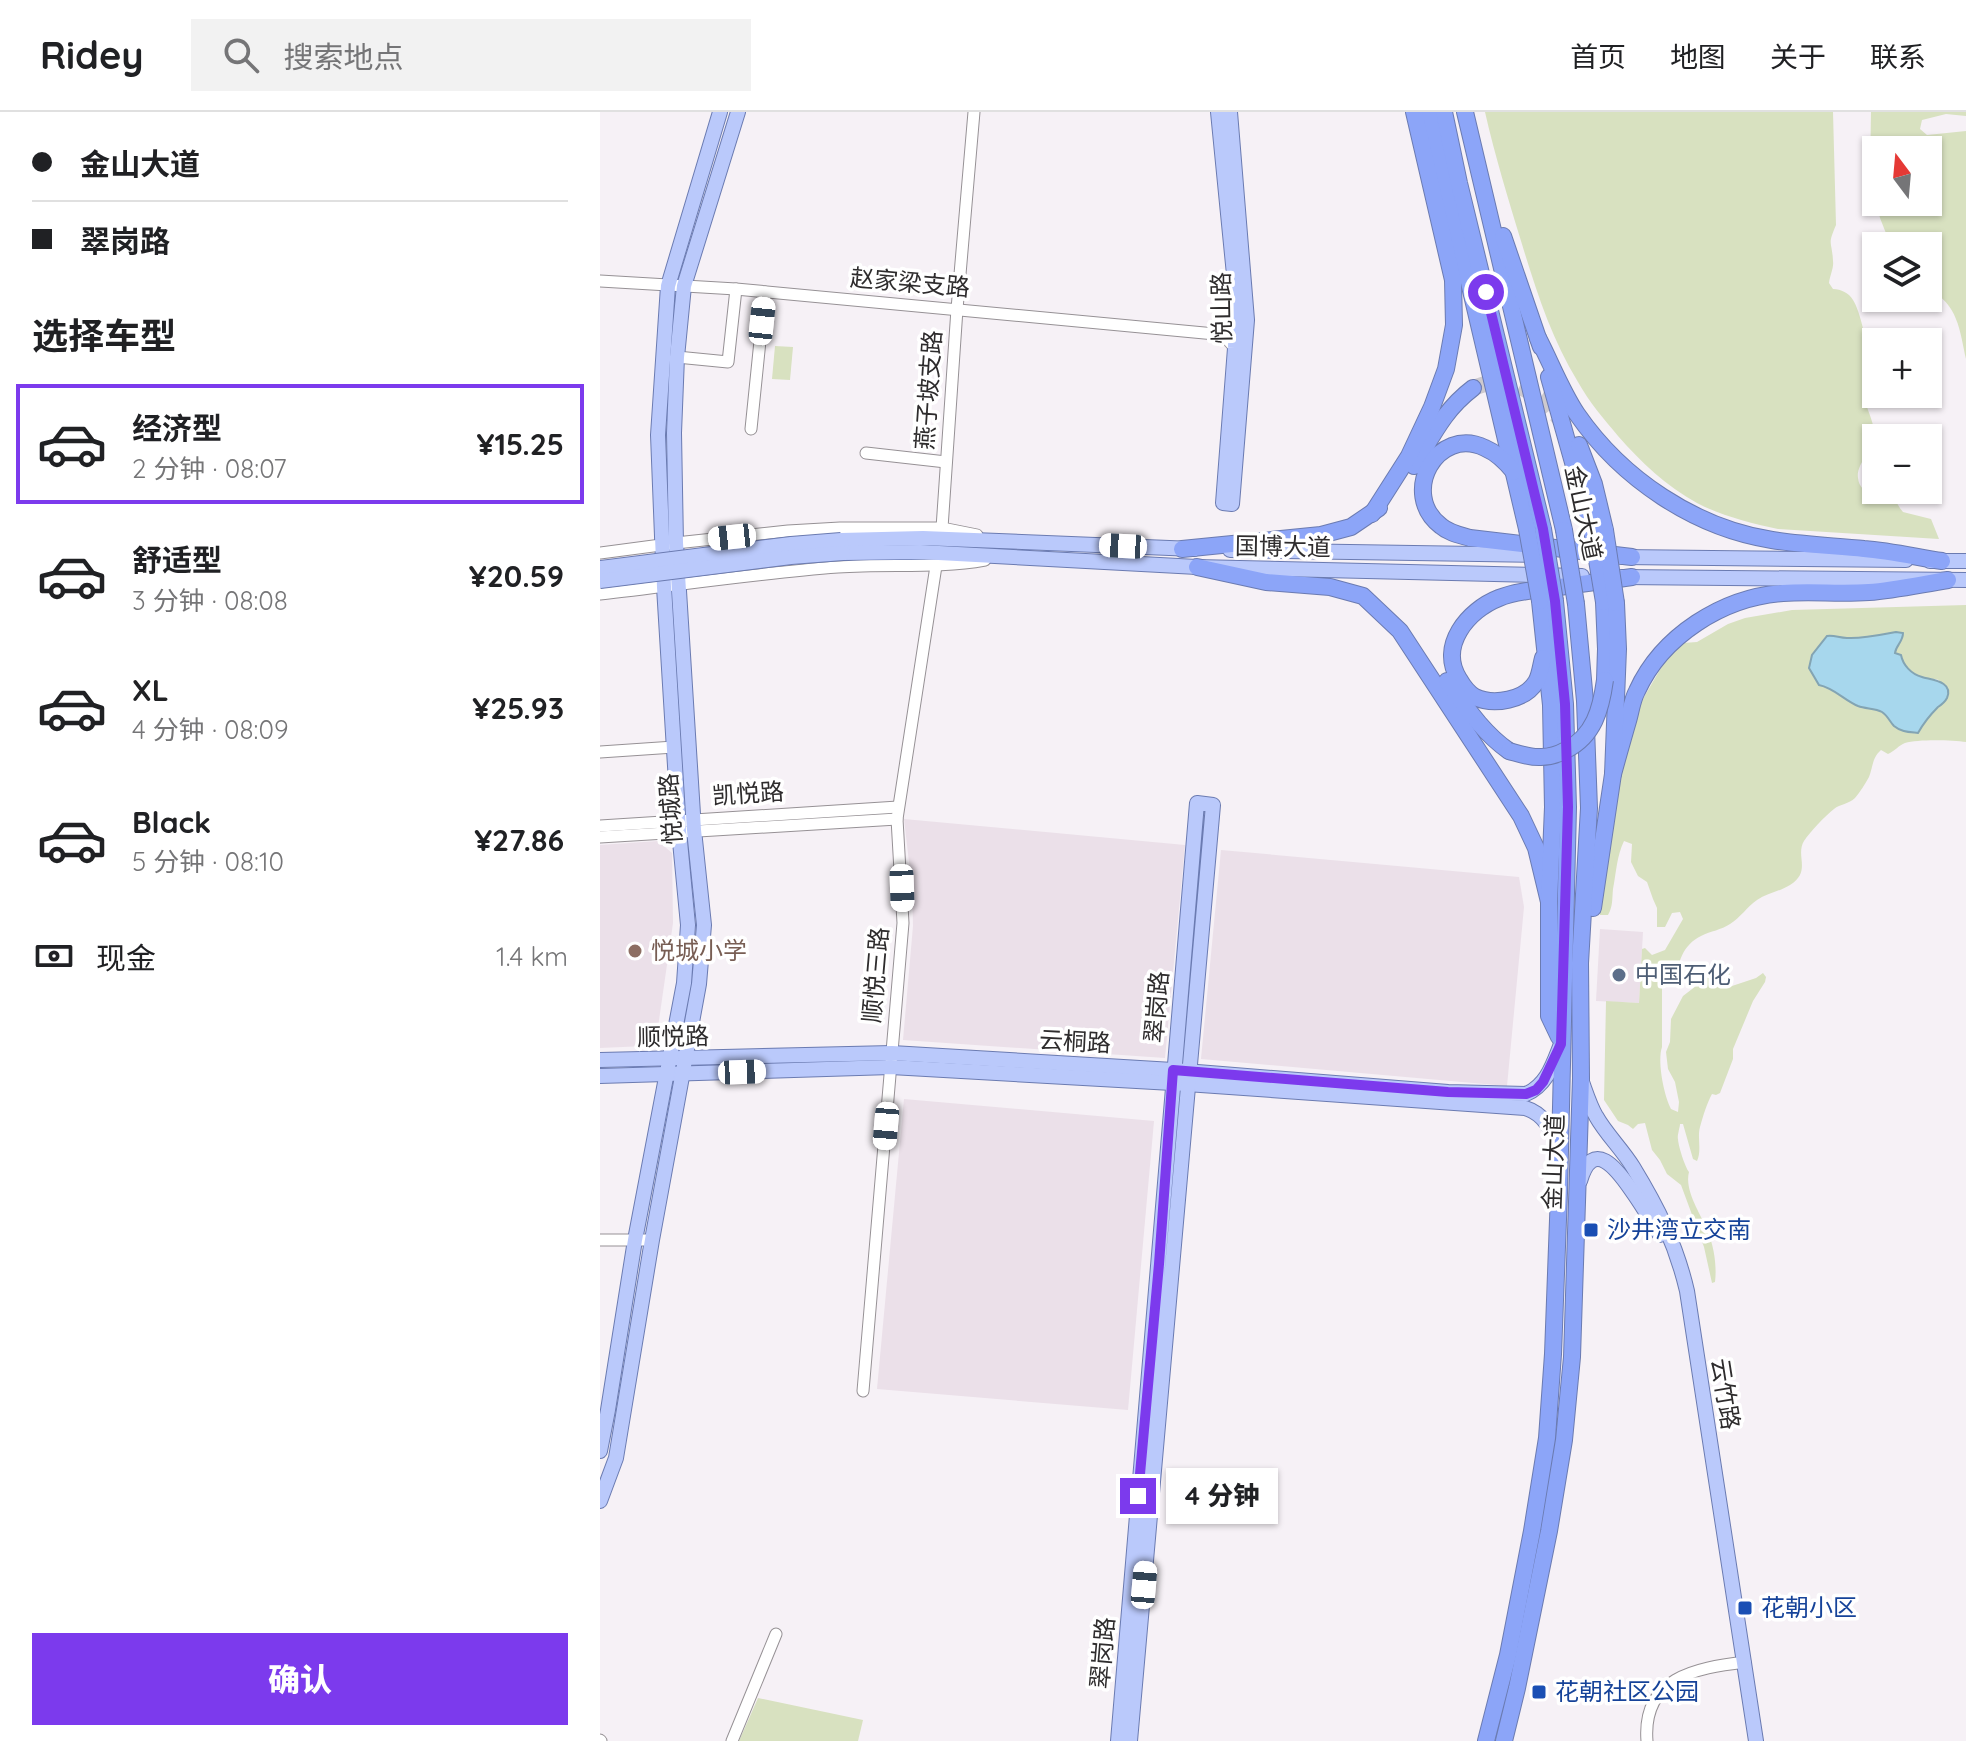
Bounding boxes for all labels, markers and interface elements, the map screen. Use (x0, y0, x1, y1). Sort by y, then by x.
search box (191, 19, 751, 91)
text: Ridey (40, 31, 143, 79)
icon: search (219, 33, 263, 77)
text: 搜索地点 (283, 38, 403, 76)
text: 首页 (1570, 39, 1626, 74)
text: 地图 (1670, 39, 1726, 74)
text: 关于 (1770, 39, 1826, 74)
text: 联系 (1870, 39, 1926, 74)
north arrow (1862, 136, 1942, 216)
map controls (1862, 136, 1942, 504)
text: 金山大道 (80, 145, 200, 183)
text: 翠岗路 (80, 222, 170, 260)
button: layers (1862, 232, 1942, 312)
street label: 赵家梁支路 (849, 262, 971, 302)
street label: 悦山路 (1205, 272, 1237, 344)
route start (1468, 274, 1504, 310)
car (748, 296, 776, 346)
text: 选择车型 (32, 313, 176, 358)
button: + (1862, 328, 1942, 408)
street label: 燕子坡支路 (909, 329, 947, 451)
icon: car (36, 408, 108, 480)
text: 经济型 (132, 409, 222, 447)
button: − (1862, 424, 1942, 504)
text: ¥15.25 (477, 425, 564, 463)
text: 2 分钟 · 08:07 (132, 452, 287, 485)
street label: 金山大道 (1559, 463, 1609, 563)
car (707, 523, 757, 551)
street label: 国博大道 (1235, 530, 1331, 562)
car (1098, 533, 1148, 559)
icon: car (36, 540, 108, 612)
text: 舒适型 (132, 541, 222, 579)
text: ¥20.59 (469, 557, 564, 595)
text: 3 分钟 · 08:08 (132, 584, 288, 617)
text: XL (132, 671, 169, 709)
icon: car (36, 672, 108, 744)
text: ¥25.93 (472, 689, 564, 727)
text: 4 分钟 · 08:09 (132, 713, 288, 746)
street label: 悦城路 (653, 772, 687, 846)
street label: 凯悦路 (711, 776, 785, 810)
text: Black (132, 803, 211, 841)
icon: car (36, 804, 108, 876)
text: ¥27.86 (474, 821, 564, 859)
text: 5 分钟 · 08:10 (132, 845, 284, 878)
car (889, 864, 915, 912)
street label: 顺悦三路 (856, 926, 894, 1024)
icon: cash (32, 934, 76, 978)
place label: 悦城小学 (651, 935, 747, 965)
text: 现金 (96, 939, 156, 977)
text: 1.4 km (496, 940, 568, 973)
marker: 悦城小学 (626, 942, 644, 960)
place label: 中国石化 (1635, 959, 1731, 989)
marker: 中国石化 (1610, 966, 1628, 984)
street label: 翠岗路 (1138, 970, 1174, 1044)
street label: 顺悦路 (637, 1020, 709, 1052)
street label: 云桐路 (1038, 1024, 1112, 1058)
car (718, 1059, 766, 1085)
car (872, 1101, 900, 1151)
street label: 金山大道 (1536, 1113, 1570, 1210)
place label: 沙井湾立交南 (1607, 1214, 1751, 1244)
marker: 沙井湾立交南 (1582, 1221, 1600, 1239)
street label: 云竹路 (1706, 1356, 1746, 1432)
callout: 4 分钟 (1166, 1468, 1278, 1524)
route end (1120, 1478, 1156, 1514)
text: 4 分钟 (1185, 1479, 1259, 1512)
car (1130, 1560, 1158, 1610)
place label: 花朝小区 (1761, 1592, 1857, 1622)
marker: 花朝小区 (1736, 1599, 1754, 1617)
street label: 翠岗路 (1084, 1616, 1120, 1690)
button: 确认 (32, 1633, 568, 1725)
place label: 花朝社区公园 (1555, 1676, 1699, 1706)
marker: 花朝社区公园 (1530, 1683, 1548, 1701)

